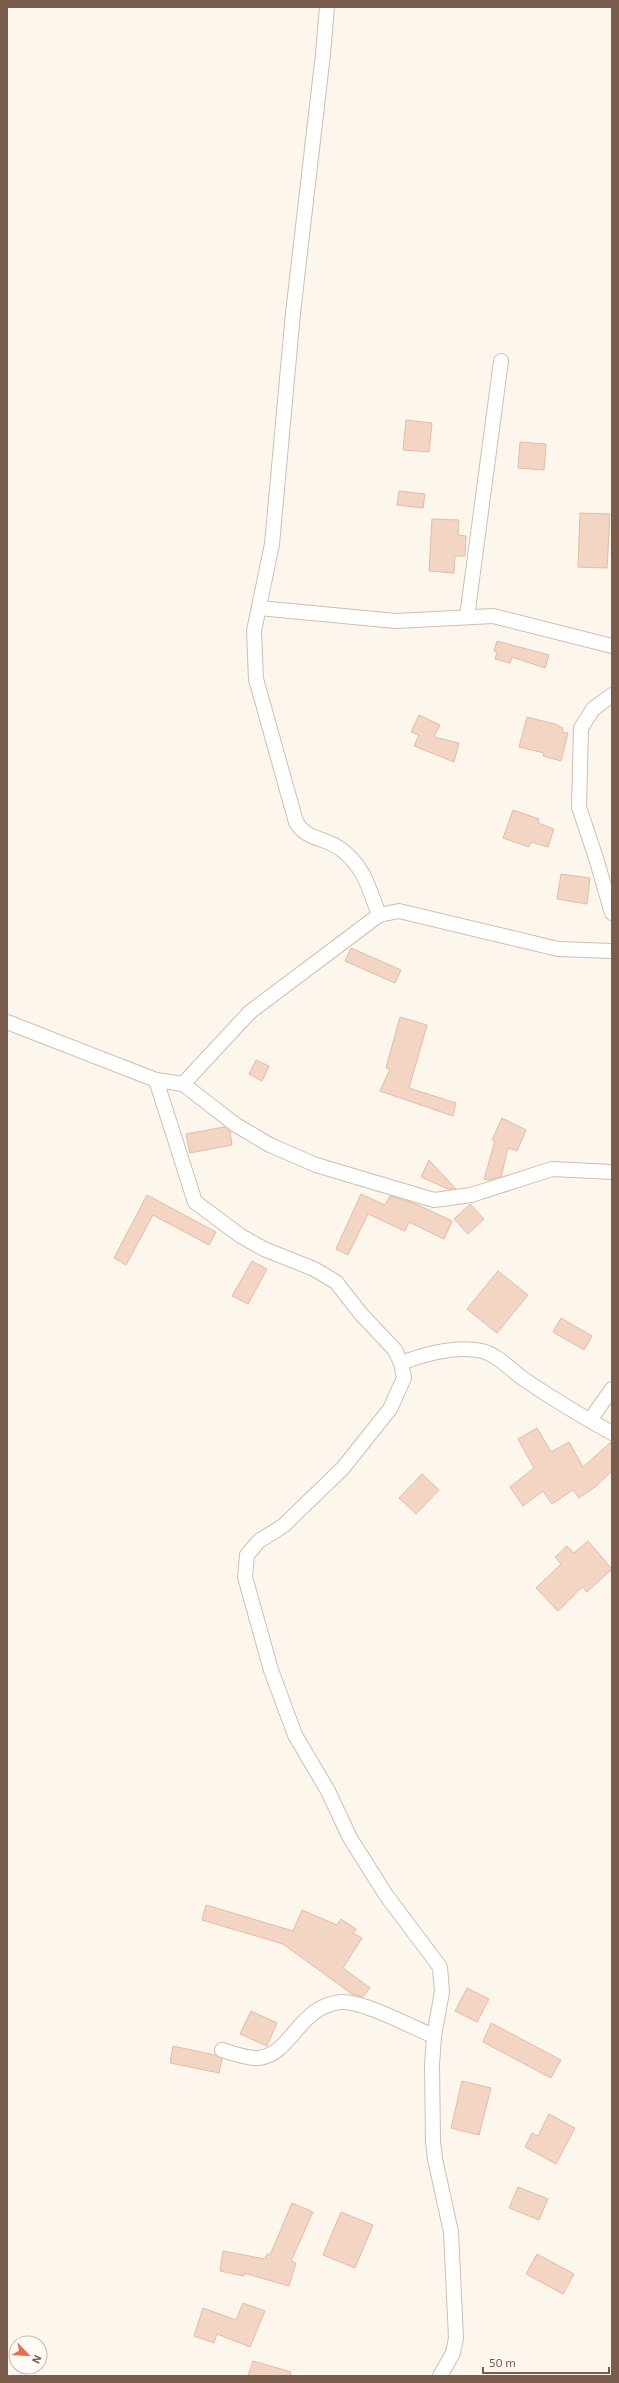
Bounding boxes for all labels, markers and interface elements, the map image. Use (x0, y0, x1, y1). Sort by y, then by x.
north arrow (8, 2335, 48, 2375)
scale bar (483, 2349, 609, 2375)
text: N (30, 2353, 45, 2366)
text: 50 m (489, 2355, 516, 2369)

